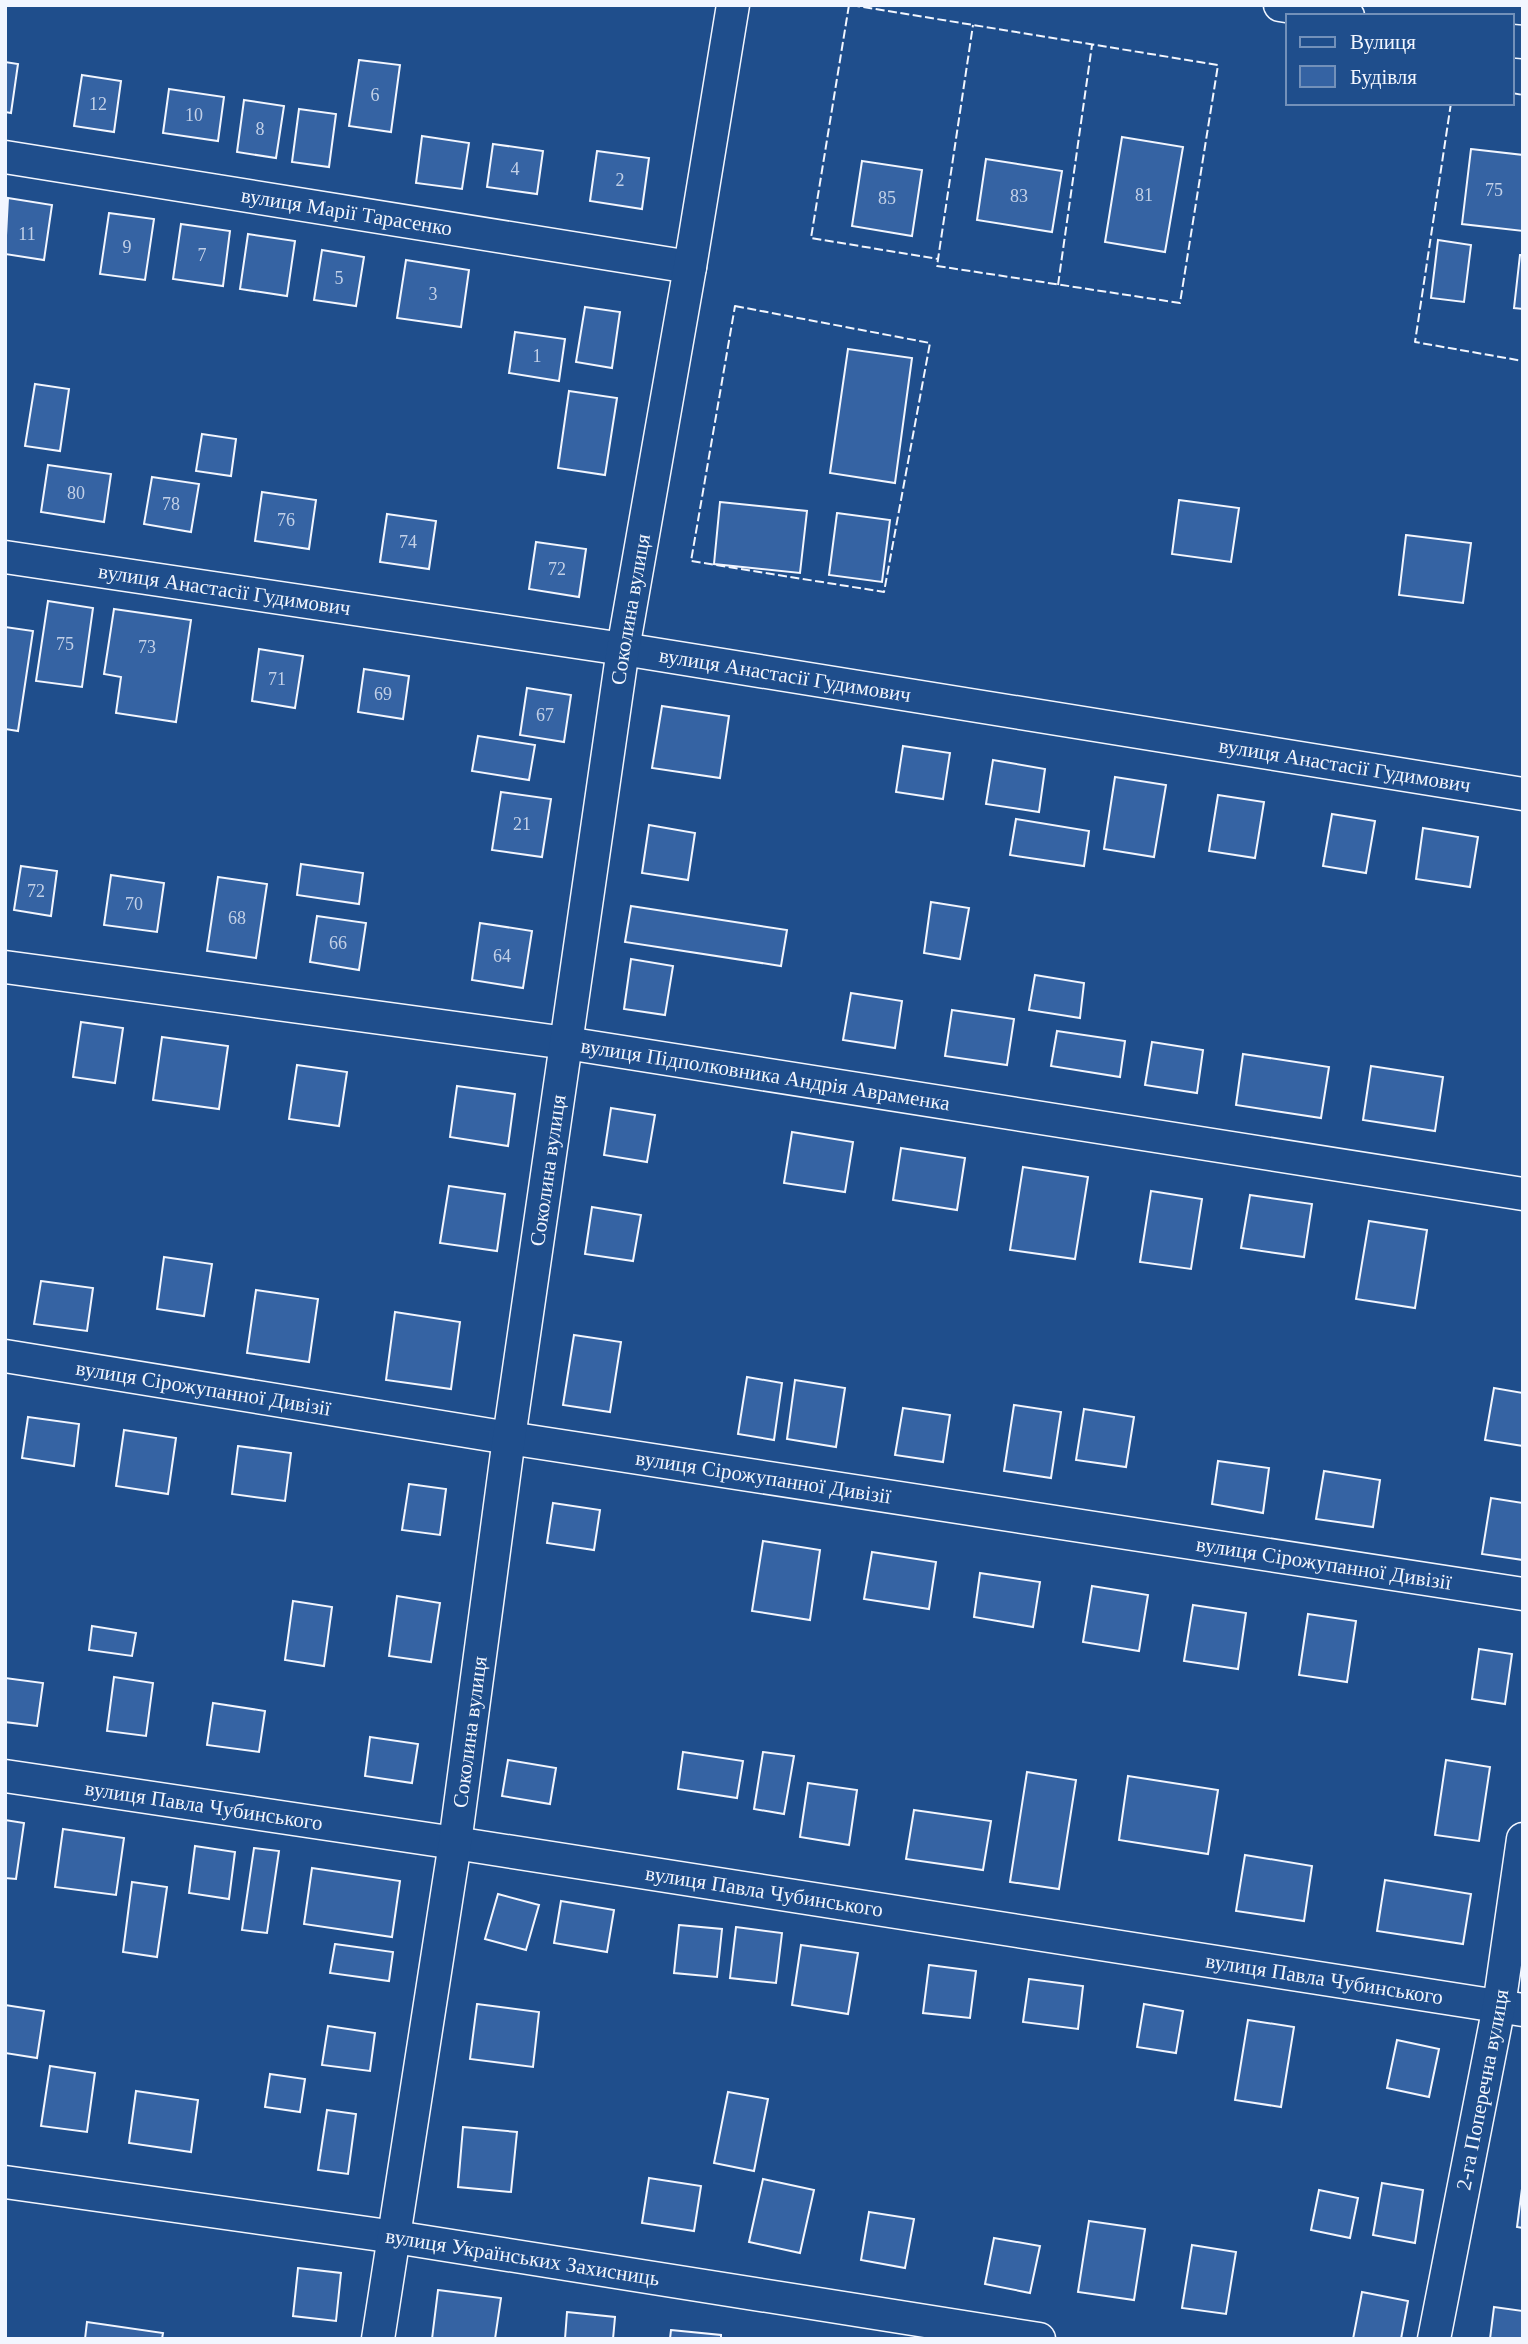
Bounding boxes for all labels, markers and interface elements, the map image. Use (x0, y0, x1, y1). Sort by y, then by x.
legend (1286, 14, 1514, 105)
text: Вулиця (1350, 30, 1416, 54)
text: Будівля (1350, 65, 1417, 89)
house number: 6 (371, 85, 380, 105)
house number: 12 (89, 94, 107, 114)
house number: 10 (185, 105, 203, 125)
house number: 8 (256, 119, 265, 139)
house number: 4 (511, 159, 520, 179)
house number: 2 (616, 170, 625, 190)
house number: 75 (1485, 180, 1503, 200)
street label: вулиця Марії Тарасенко (239, 183, 454, 241)
house number: 81 (1135, 185, 1153, 205)
house number: 83 (1010, 186, 1028, 206)
house number: 85 (878, 188, 896, 208)
house number: 11 (18, 224, 36, 244)
house number: 9 (123, 237, 132, 257)
house number: 7 (198, 245, 207, 265)
house number: 5 (335, 268, 344, 288)
house number: 3 (429, 284, 438, 304)
house number: 1 (533, 346, 542, 366)
house number: 80 (67, 483, 85, 503)
house number: 78 (162, 494, 180, 514)
house number: 76 (277, 510, 295, 530)
house number: 74 (399, 532, 417, 552)
street label: Соколина вулиця (606, 532, 655, 687)
street label: вулиця Анастасії Гудимович (97, 559, 353, 620)
house number: 72 (548, 559, 566, 579)
house number: 75 (56, 634, 74, 654)
house number: 73 (138, 637, 156, 657)
street label: вулиця Анастасії Гудимович (657, 643, 913, 707)
house number: 71 (268, 669, 286, 689)
house number: 69 (374, 684, 392, 704)
house number: 67 (536, 705, 554, 725)
street label: вулиця Анастасії Гудимович (1217, 733, 1473, 797)
house number: 21 (513, 814, 531, 834)
house number: 72 (27, 881, 45, 901)
house number: 70 (125, 894, 143, 914)
house number: 68 (228, 908, 246, 928)
house number: 66 (329, 933, 347, 953)
house number: 64 (493, 946, 511, 966)
street label: вулиця Підполковника Андрія Авраменка (579, 1034, 952, 1116)
street label: Соколина вулиця (525, 1093, 571, 1248)
street label: вулиця Сірожупанної Дивізії (74, 1356, 333, 1421)
street label: вулиця Сірожупанної Дивізії (634, 1446, 893, 1509)
street label: вулиця Сірожупанної Дивізії (1194, 1532, 1453, 1595)
street label: Соколина вулиця (448, 1654, 492, 1809)
street label: вулиця Павла Чубинського (83, 1776, 324, 1835)
street label: вулиця Павла Чубинського (644, 1861, 885, 1922)
street label: вулиця Павла Чубинського (1204, 1949, 1445, 2009)
street label: 2-га Поперечна вулиця (1451, 1987, 1513, 2192)
street label: вулиця Українських Захисниць (384, 2224, 661, 2291)

